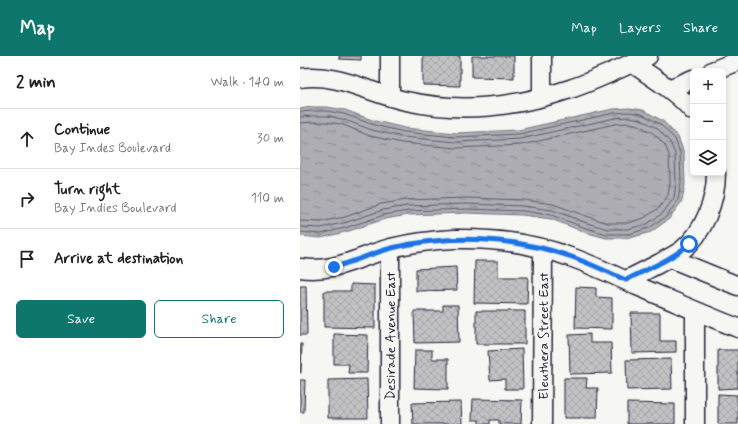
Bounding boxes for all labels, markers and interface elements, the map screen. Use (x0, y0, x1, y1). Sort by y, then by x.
text: Map (20, 16, 55, 41)
text: Map (571, 19, 597, 37)
text: Layers (619, 19, 661, 37)
text: Share (683, 19, 718, 37)
map controls (690, 68, 726, 176)
button: + (690, 68, 726, 104)
text: 2 min (16, 71, 56, 93)
text: Walk · 140 m (211, 74, 284, 91)
button: − (690, 104, 726, 140)
text: Continue (54, 120, 110, 140)
icon: ahead (16, 128, 38, 150)
text: 30 m (257, 130, 284, 147)
text: Bay Indes Boulevard (54, 140, 171, 157)
button: layers (690, 140, 726, 176)
text: Turn right (54, 180, 121, 200)
icon: right (16, 188, 38, 210)
text: 110 m (251, 190, 284, 207)
text: Bay Indies Boulevard (54, 200, 177, 217)
route start (680, 235, 698, 253)
icon: arrive (16, 248, 38, 270)
text: Arrive at destination (54, 249, 183, 269)
route end (325, 258, 343, 276)
street label: Desirade Avenue East (382, 272, 400, 400)
street label: Eleuthera Street East (535, 272, 553, 400)
button: Save (16, 300, 146, 338)
button: Share (154, 300, 284, 338)

